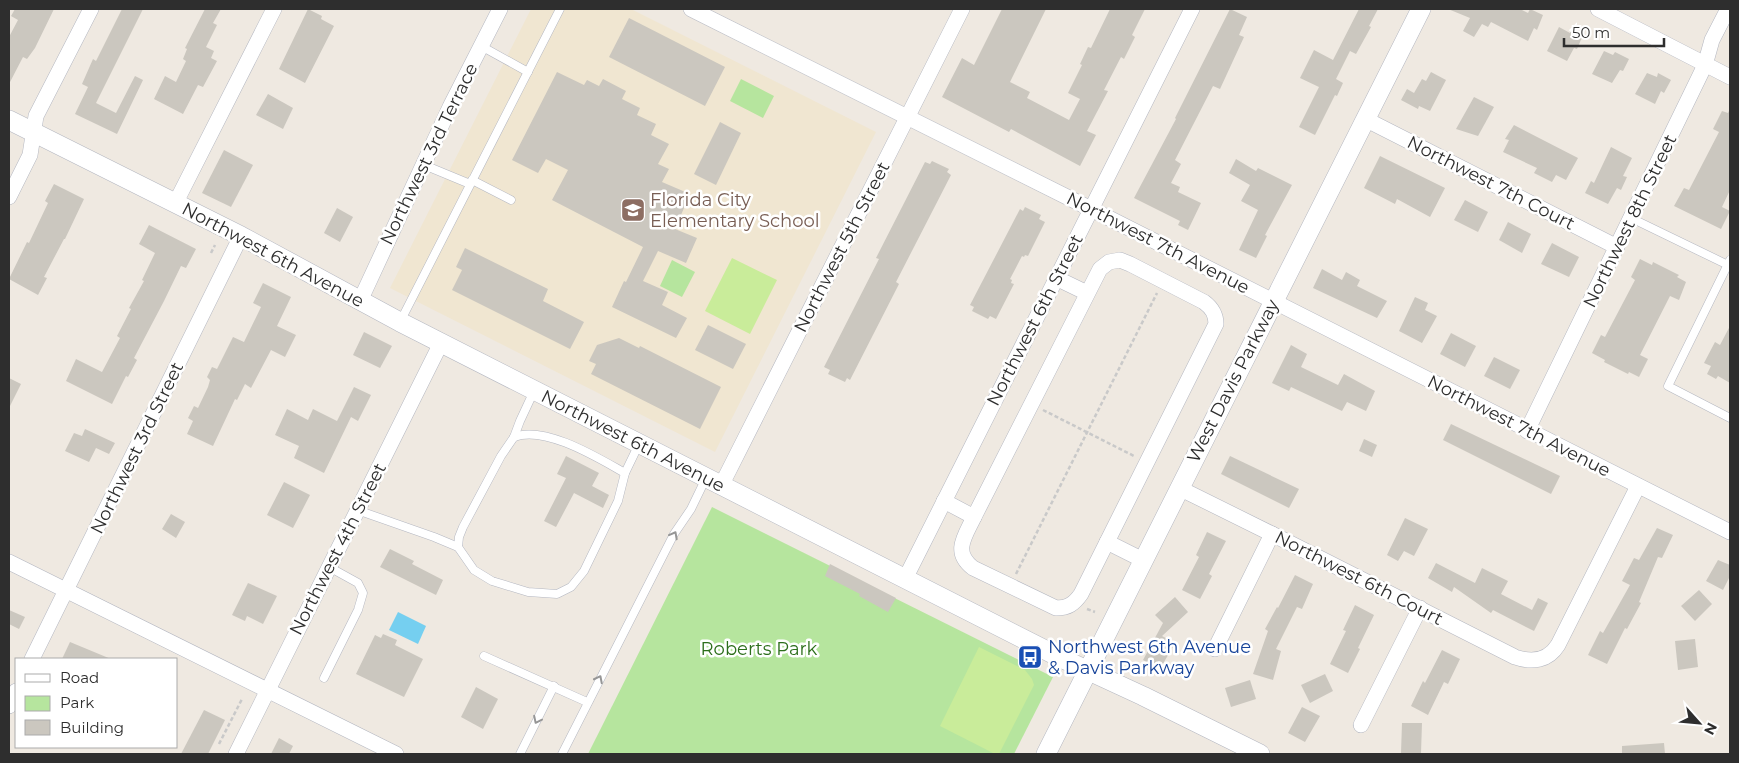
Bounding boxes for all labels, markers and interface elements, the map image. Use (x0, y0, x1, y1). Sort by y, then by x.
scale bar (1564, 15, 1664, 47)
text: 50 m (1572, 23, 1610, 42)
street label: Northwest 3rd Terrace (375, 60, 483, 248)
street label: Northwest 7th Court (1404, 131, 1578, 235)
street label: Northwest 8th Street (1578, 131, 1682, 311)
street label: Northwest 5th Street (789, 158, 895, 336)
street label: Northwest 7th Avenue (1063, 187, 1253, 299)
place label: Florida City Elementary School (650, 189, 820, 232)
school or university icon: Florida City Elementary School (620, 197, 646, 223)
street label: Northwest 6th Avenue (178, 198, 368, 312)
street label: Northwest 6th Street (982, 231, 1088, 409)
street label: West Davis Parkway (1182, 296, 1284, 466)
street label: Northwest 3rd Street (86, 359, 188, 537)
street label: Northwest 7th Avenue (1424, 370, 1614, 482)
street label: Northwest 6th Avenue (538, 385, 729, 497)
street label: Northwest 4th Street (285, 459, 391, 639)
street label: Northwest 6th Court (1271, 526, 1447, 630)
one-way arrow (668, 531, 678, 540)
place label: Northwest 6th Avenue & Davis Parkway (1048, 636, 1251, 679)
park label: Roberts Park (701, 638, 818, 660)
bus stop icon: Northwest 6th Avenue & Davis Parkway (1017, 644, 1043, 670)
legend (15, 658, 178, 748)
text: Road (60, 668, 99, 687)
one-way arrow (593, 676, 603, 685)
text: Park (60, 693, 94, 712)
north arrow (1674, 698, 1724, 748)
one-way arrow (533, 715, 543, 724)
text: Building (60, 718, 124, 737)
text: N (1700, 720, 1721, 738)

